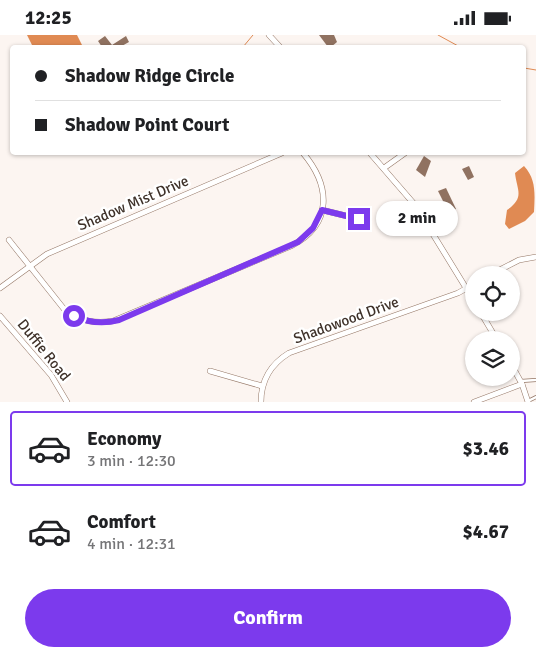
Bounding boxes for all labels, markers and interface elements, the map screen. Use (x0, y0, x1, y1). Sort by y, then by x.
text: 12:25 (25, 6, 72, 30)
text: Shadow Ridge Circle (65, 64, 234, 88)
text: Shadow Point Court (65, 113, 229, 137)
street label: Shadow Mist Drive (75, 172, 191, 234)
callout: 2 min (376, 201, 459, 237)
route end (348, 208, 370, 230)
text: 2 min (398, 208, 436, 228)
map controls (465, 266, 520, 386)
button: locate (465, 266, 520, 321)
street label: Shadowood Drive (291, 293, 401, 347)
route start (63, 305, 85, 327)
street label: Duffie Road (14, 316, 74, 385)
button: layers (465, 331, 520, 386)
icon: car (27, 426, 72, 471)
text: Economy (87, 427, 161, 451)
text: $3.46 (463, 437, 509, 461)
text: 3 min · 12:30 (87, 451, 176, 471)
icon: car (27, 509, 72, 554)
text: Comfort (87, 510, 156, 534)
text: $4.67 (463, 520, 509, 544)
text: 4 min · 12:31 (87, 534, 176, 554)
button: Confirm (25, 589, 511, 647)

